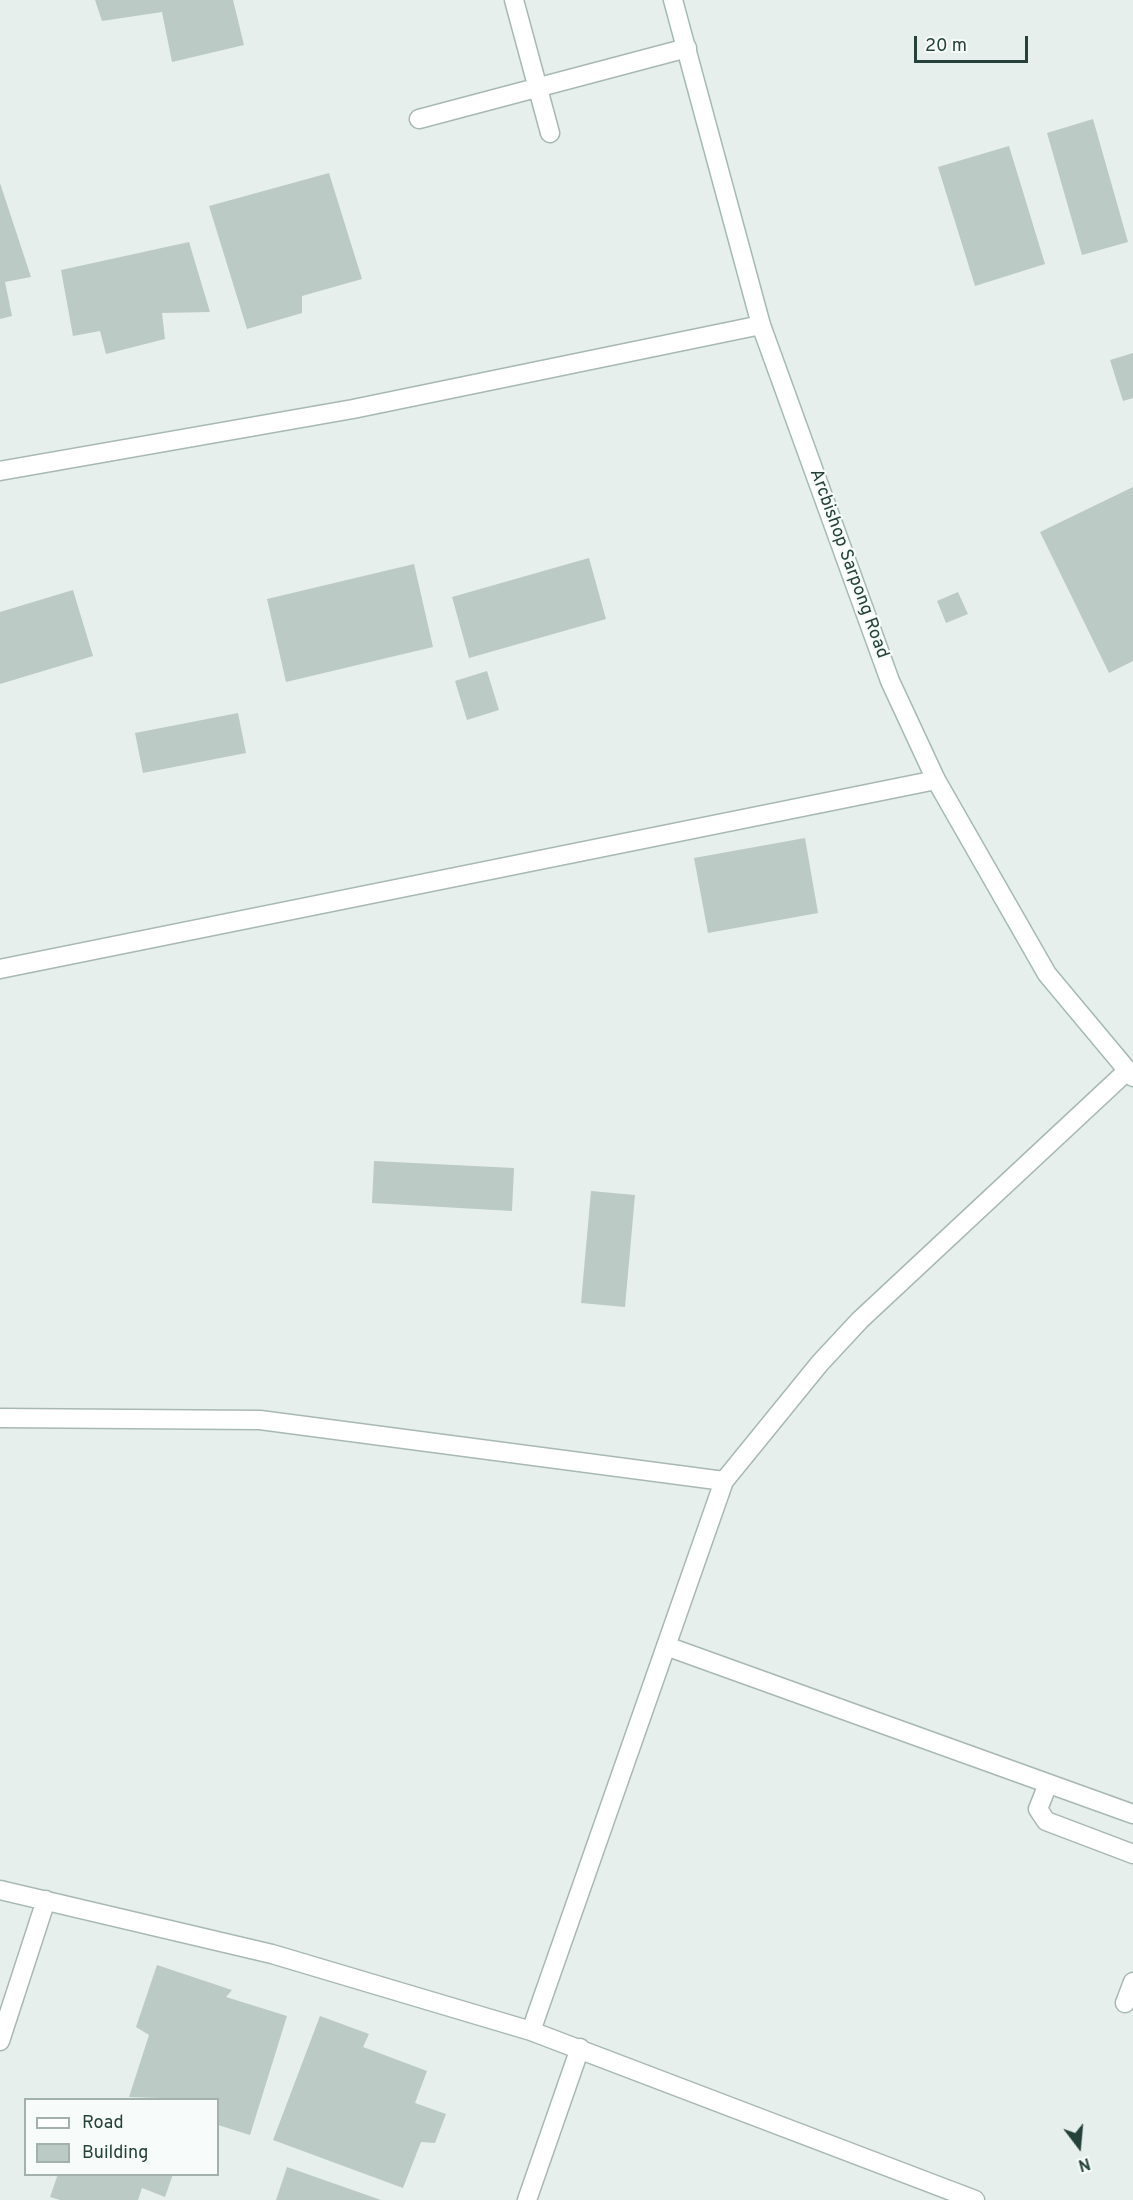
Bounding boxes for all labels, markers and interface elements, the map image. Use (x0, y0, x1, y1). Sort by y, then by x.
scale bar (917, 24, 1031, 62)
text: 20 m (925, 35, 967, 58)
street label: Arcbishop Sarpong Road (804, 466, 892, 662)
legend (24, 2098, 219, 2176)
text: Road (82, 2112, 124, 2135)
north arrow (1049, 2116, 1109, 2176)
text: Building (82, 2142, 148, 2165)
text: N (1076, 2152, 1092, 2175)

